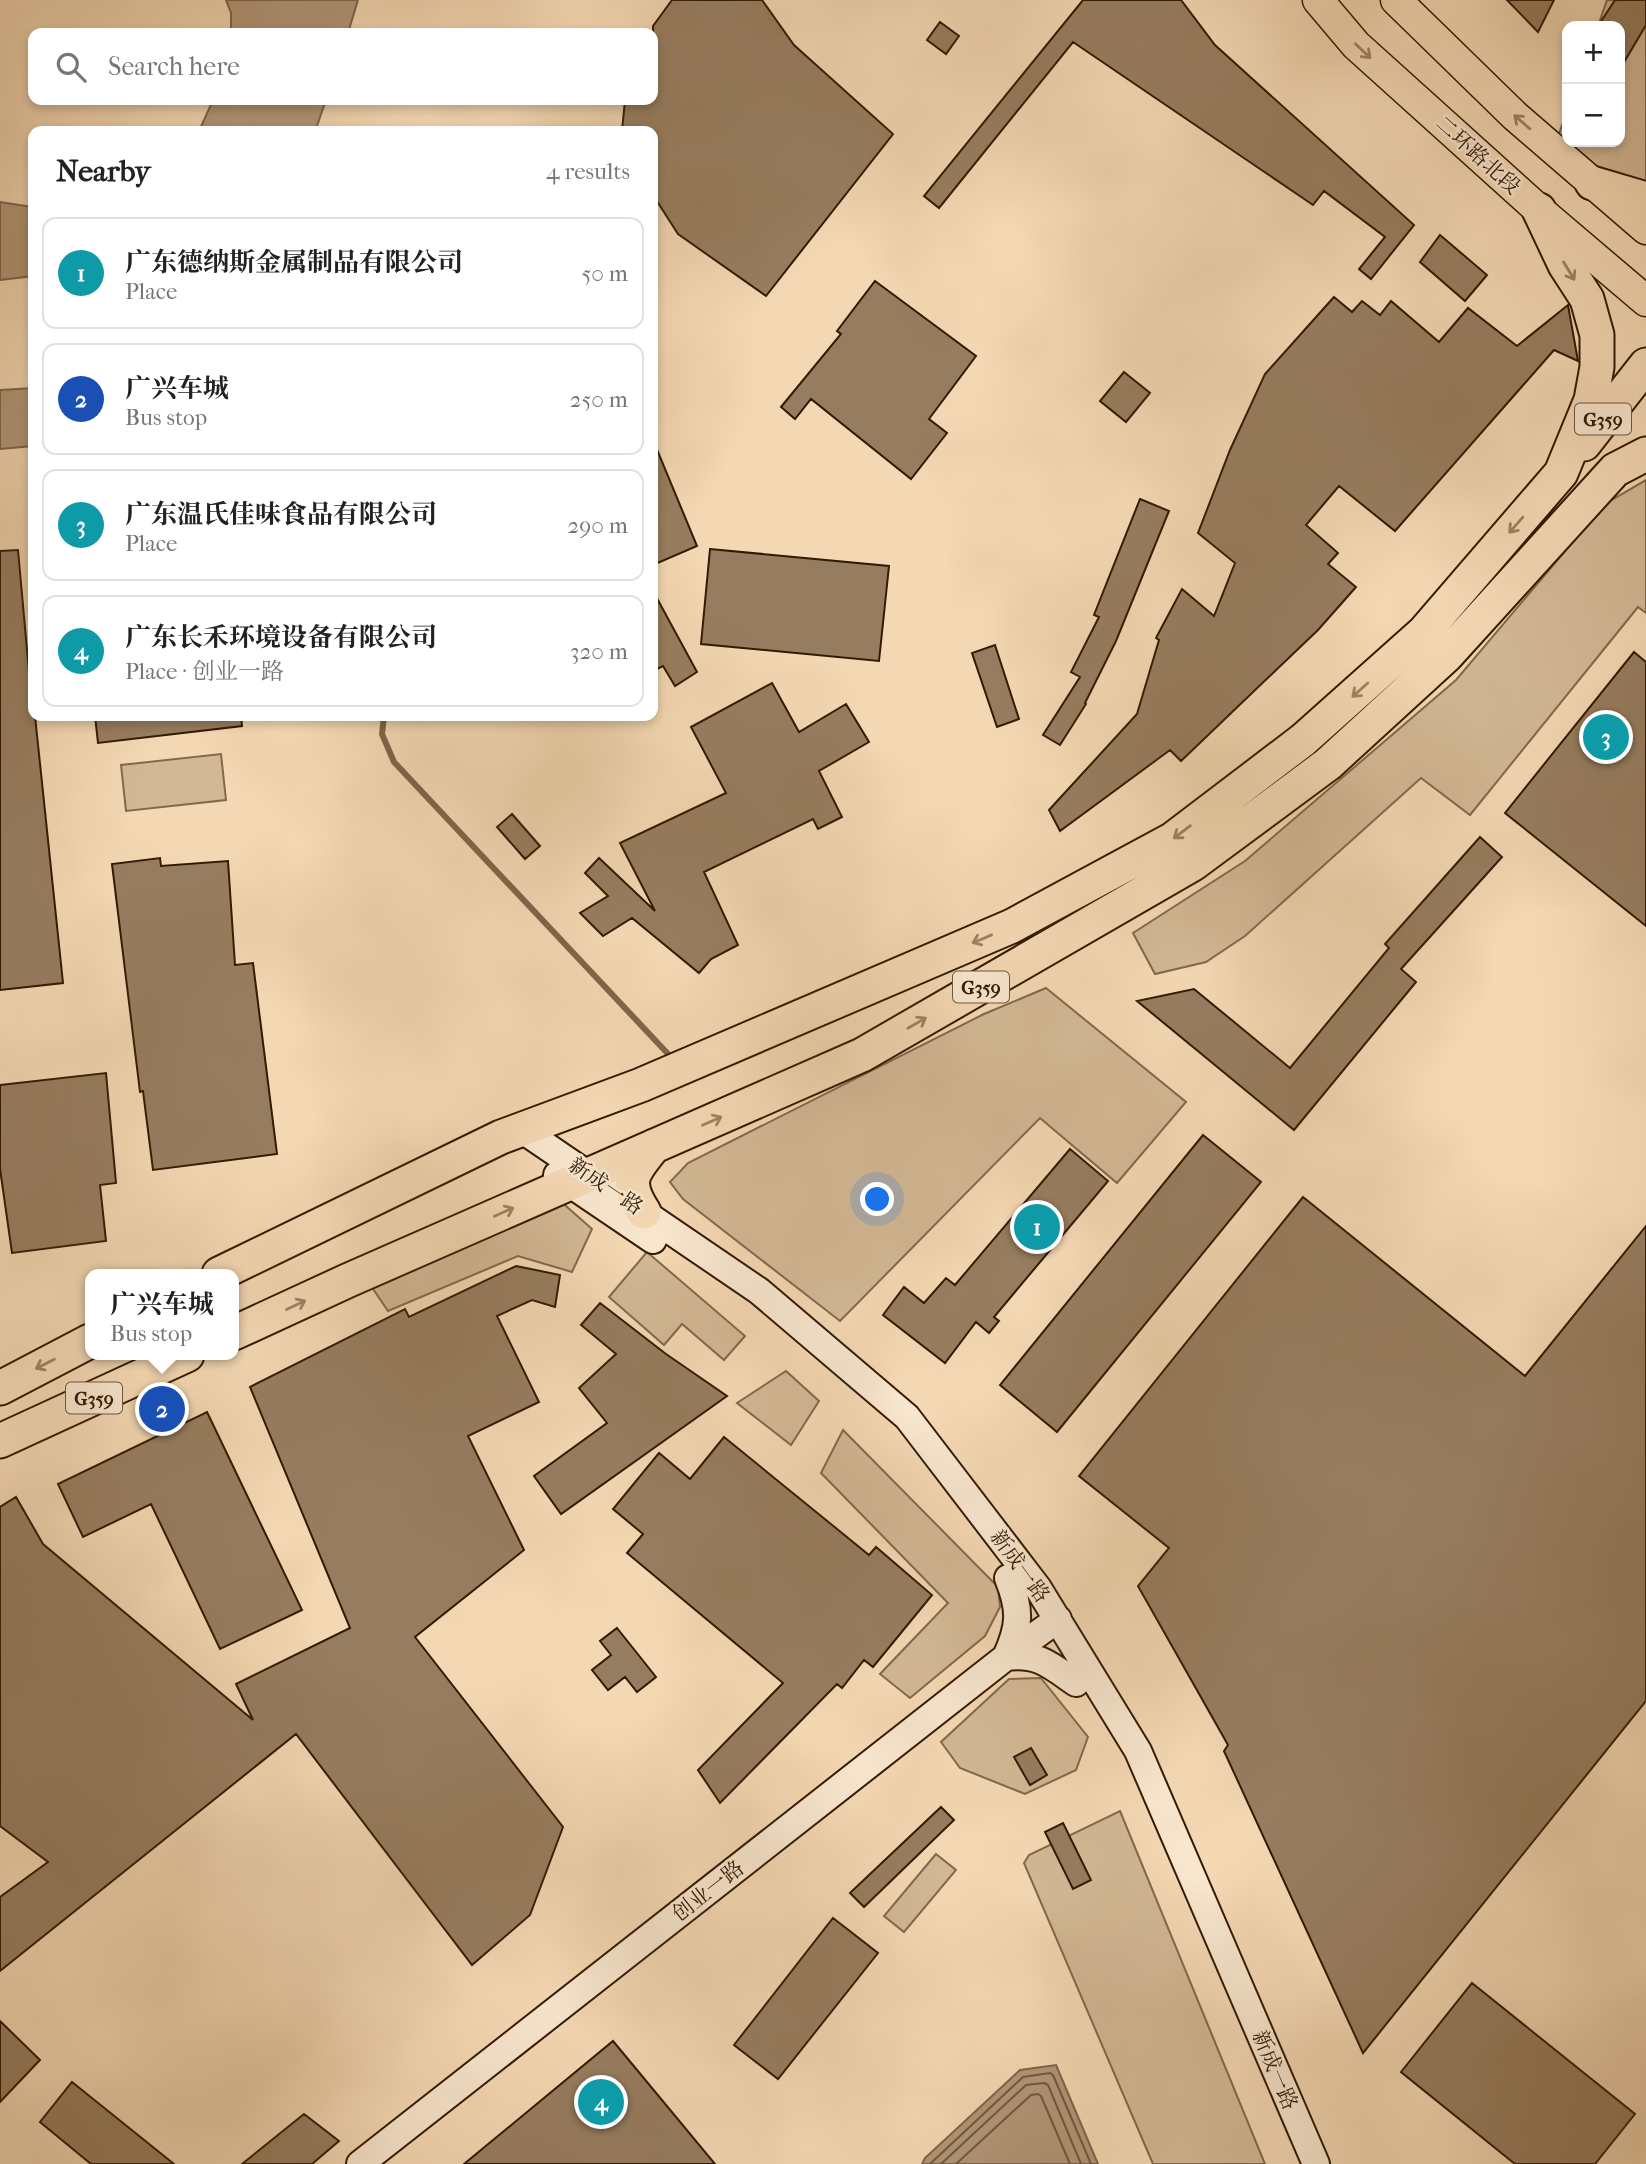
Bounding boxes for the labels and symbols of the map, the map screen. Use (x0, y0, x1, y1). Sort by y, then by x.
one-way arrow (1354, 43, 1372, 59)
street label: 二环路北段 (1431, 111, 1525, 199)
one-way arrow (1513, 114, 1531, 130)
one-way arrow (1562, 260, 1576, 280)
road number: G359 (1575, 404, 1631, 434)
one-way arrow (1508, 516, 1524, 534)
one-way arrow (1352, 681, 1369, 698)
pin: 3 (1583, 711, 1629, 763)
one-way arrow (1174, 824, 1192, 839)
one-way arrow (972, 933, 993, 946)
road number: G359 (953, 972, 1009, 1002)
one-way arrow (907, 1016, 927, 1030)
one-way arrow (701, 1114, 722, 1127)
street label: 新成一路 (564, 1153, 648, 1219)
your location (860, 1182, 894, 1216)
pin: 1 (1014, 1201, 1060, 1253)
one-way arrow (492, 1205, 514, 1218)
one-way arrow (285, 1297, 306, 1311)
one-way arrow (35, 1358, 56, 1372)
road number: G359 (66, 1382, 122, 1414)
pin: 2 (139, 1383, 185, 1435)
street label: 新成一路 (986, 1525, 1054, 1607)
street label: 创业一路 (668, 1856, 748, 1926)
street label: 新成一路 (1248, 2027, 1302, 2113)
pin: 4 (578, 2076, 624, 2128)

